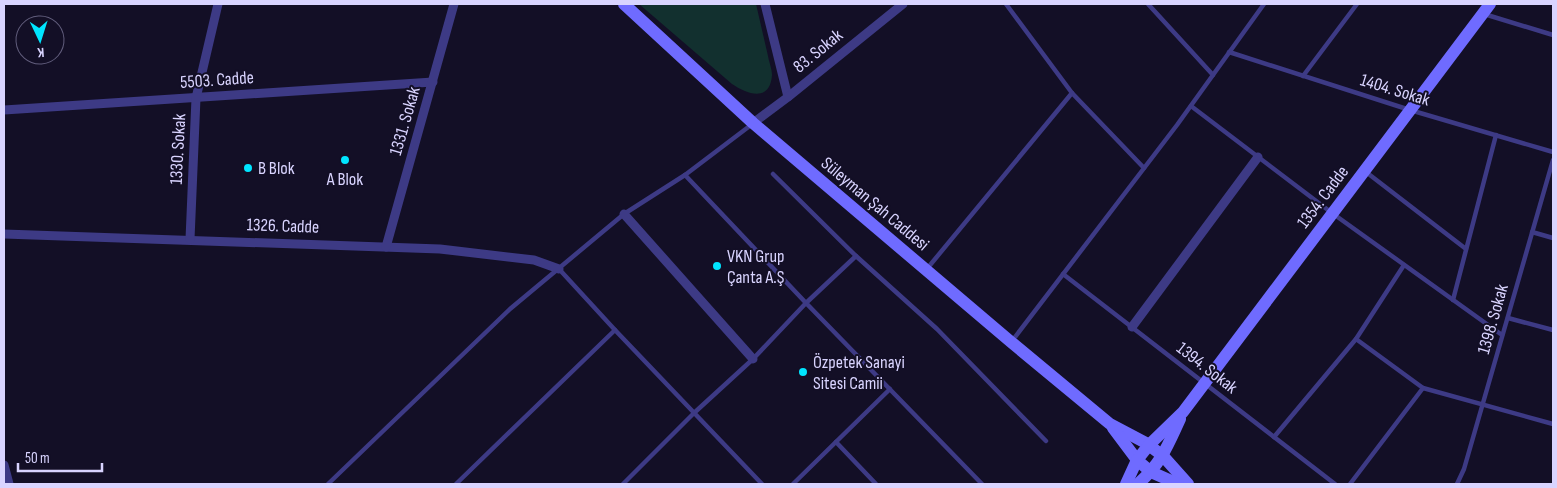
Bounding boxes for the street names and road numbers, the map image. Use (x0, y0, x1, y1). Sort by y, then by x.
street label: 83. Sokak (789, 25, 847, 77)
street label: 5503. Cadde (179, 67, 255, 93)
street label: 1404. Sokak (1358, 70, 1432, 111)
street label: 1331. Sokak (385, 84, 425, 158)
street label: 1330. Sokak (166, 113, 190, 185)
street label: Süleyman Şah Caddesi (817, 153, 933, 255)
street label: 1354. Cadde (1293, 162, 1353, 232)
street label: 1326. Cadde (246, 214, 320, 238)
street label: 1398. Sokak (1473, 282, 1513, 356)
street label: 1394. Sokak (1172, 338, 1242, 398)

